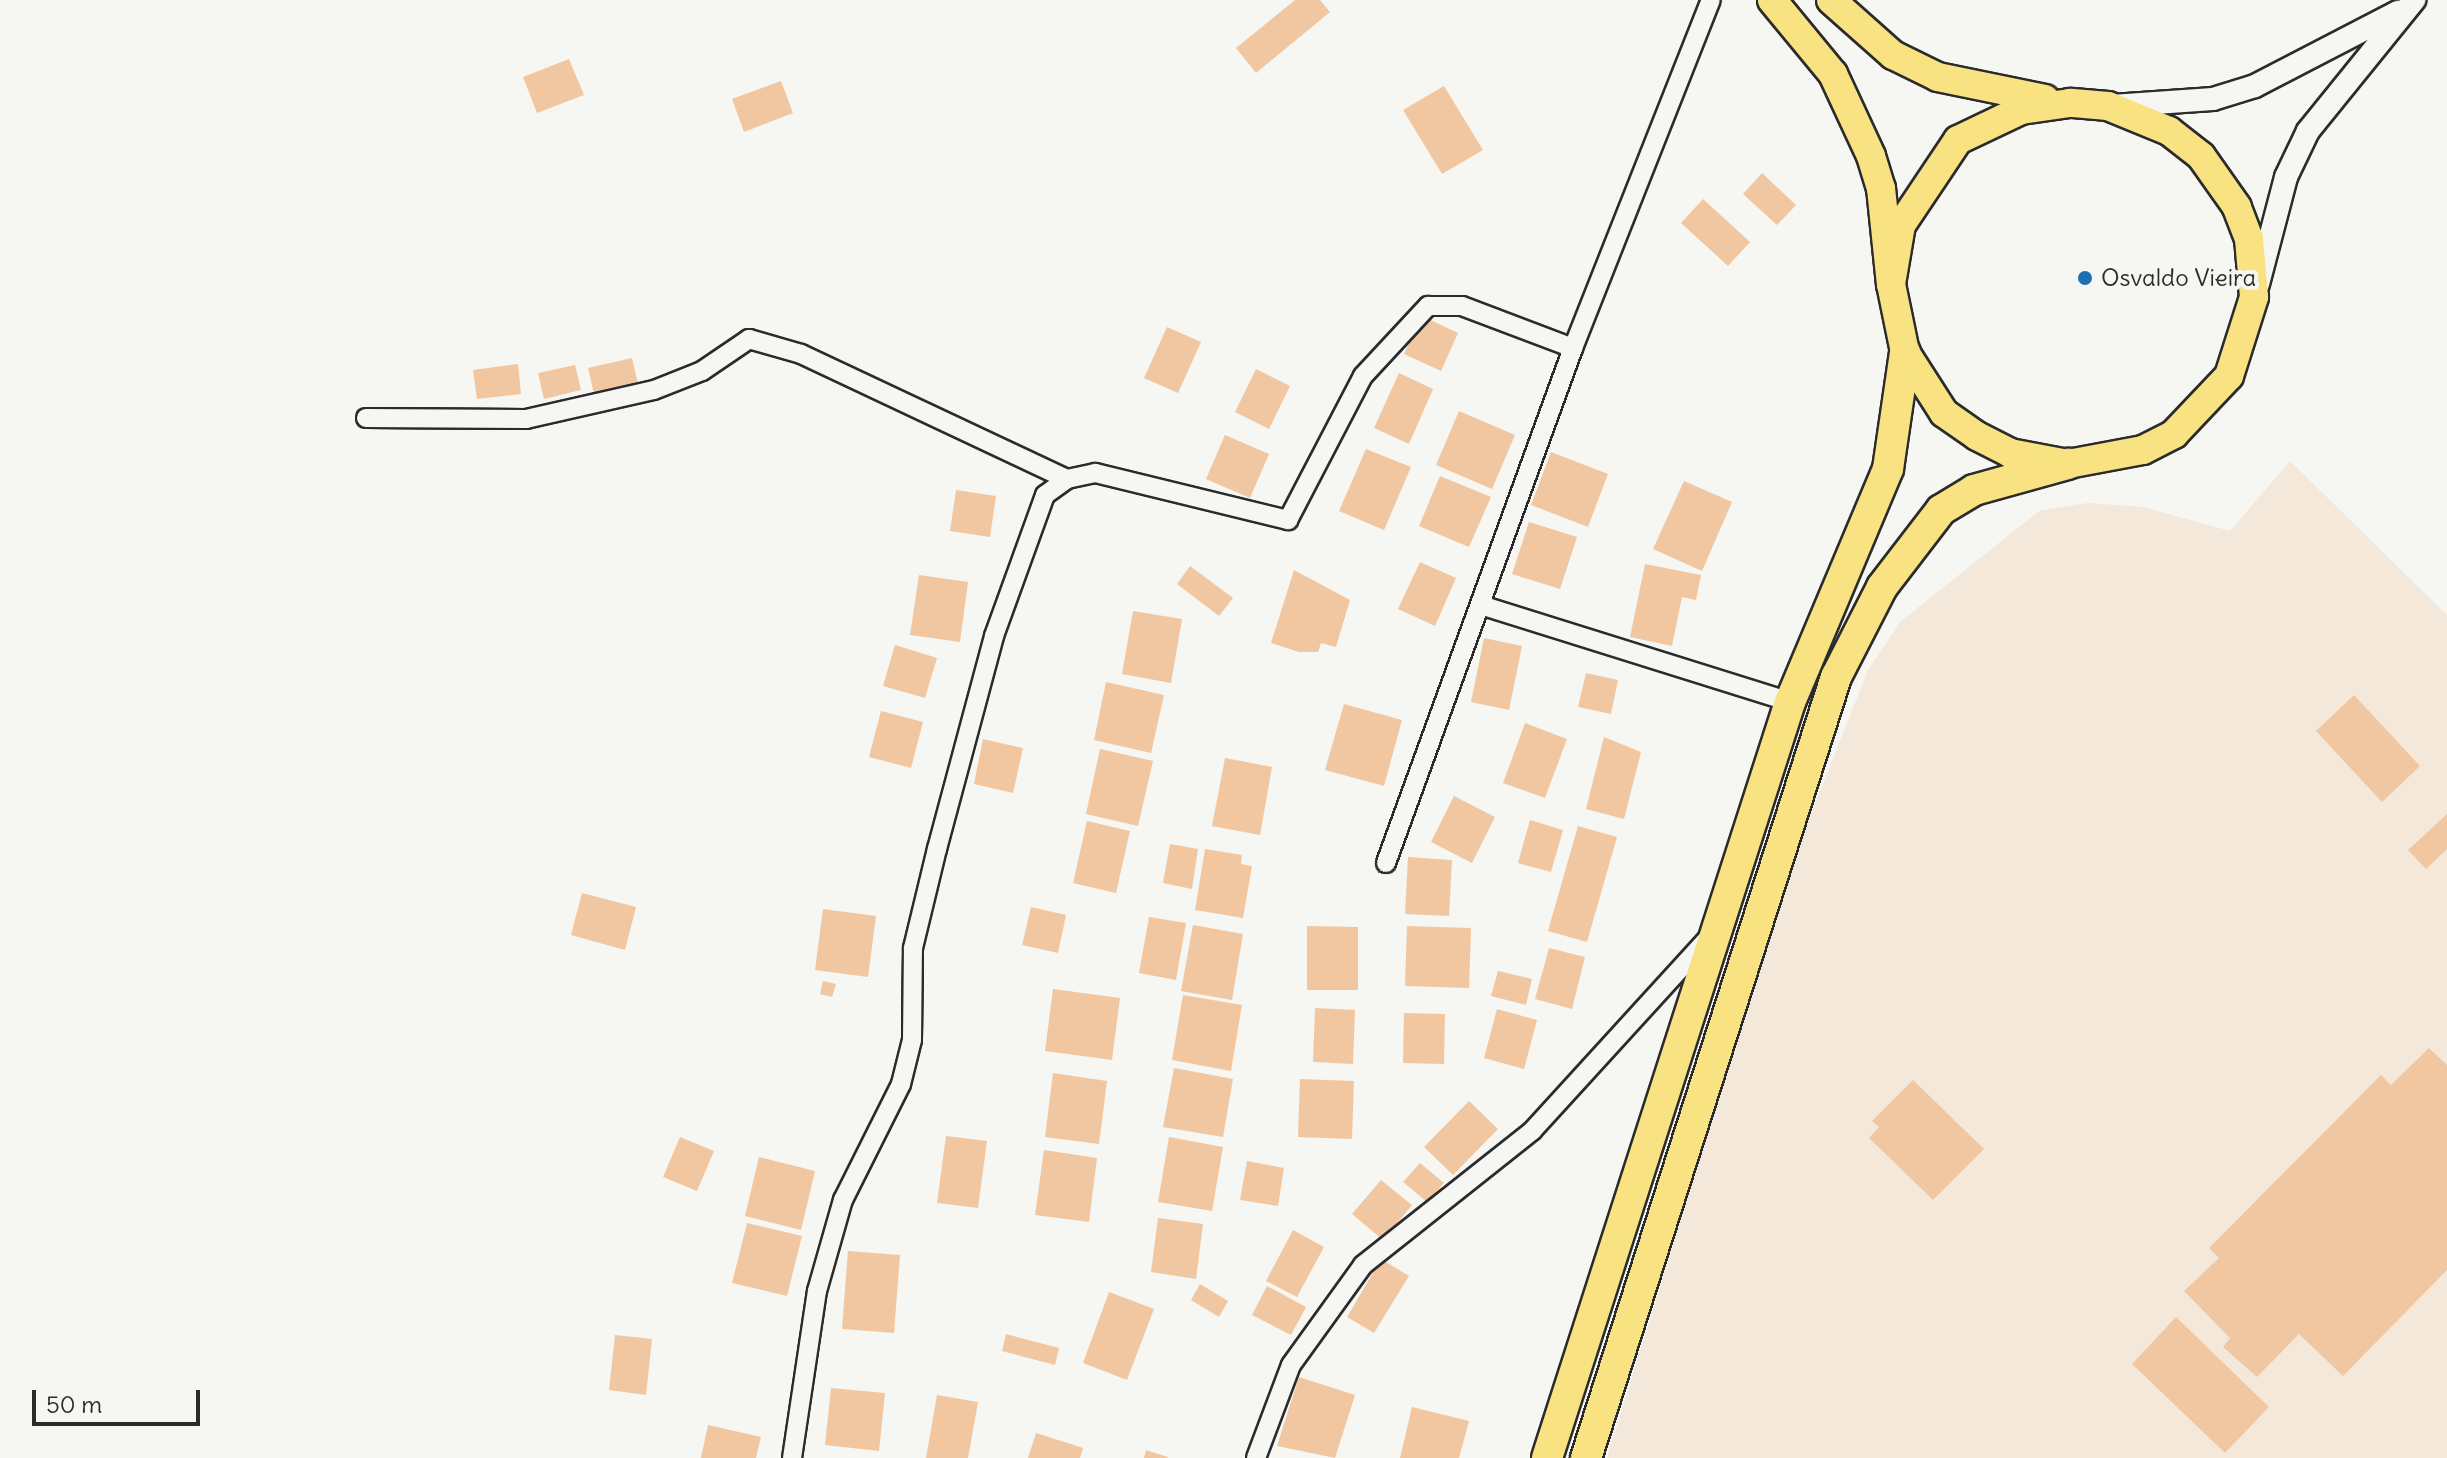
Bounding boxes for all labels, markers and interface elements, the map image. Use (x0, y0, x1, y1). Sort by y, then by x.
place label: Osvaldo Vieira (2101, 264, 2256, 292)
marker: Osvaldo Vieira (2076, 269, 2094, 287)
scale bar (36, 1374, 204, 1424)
text: 50 m (46, 1389, 102, 1419)

